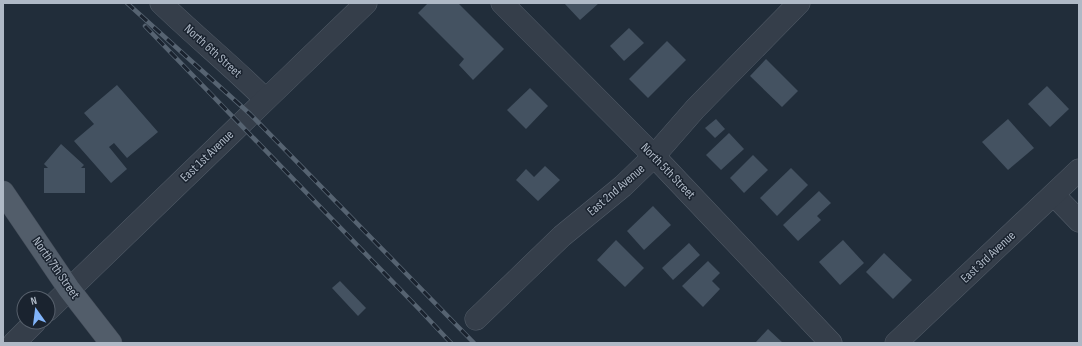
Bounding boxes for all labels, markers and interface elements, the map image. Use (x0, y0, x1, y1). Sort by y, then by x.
street label: North 6th Street (181, 21, 245, 81)
street label: East 1st Avenue (177, 127, 237, 185)
street label: North 5th Street (637, 140, 699, 202)
street label: East 2nd Avenue (584, 161, 648, 219)
street label: East 3rd Avenue (957, 228, 1019, 286)
street label: North 7th Street (29, 234, 83, 302)
north arrow (16, 290, 56, 330)

